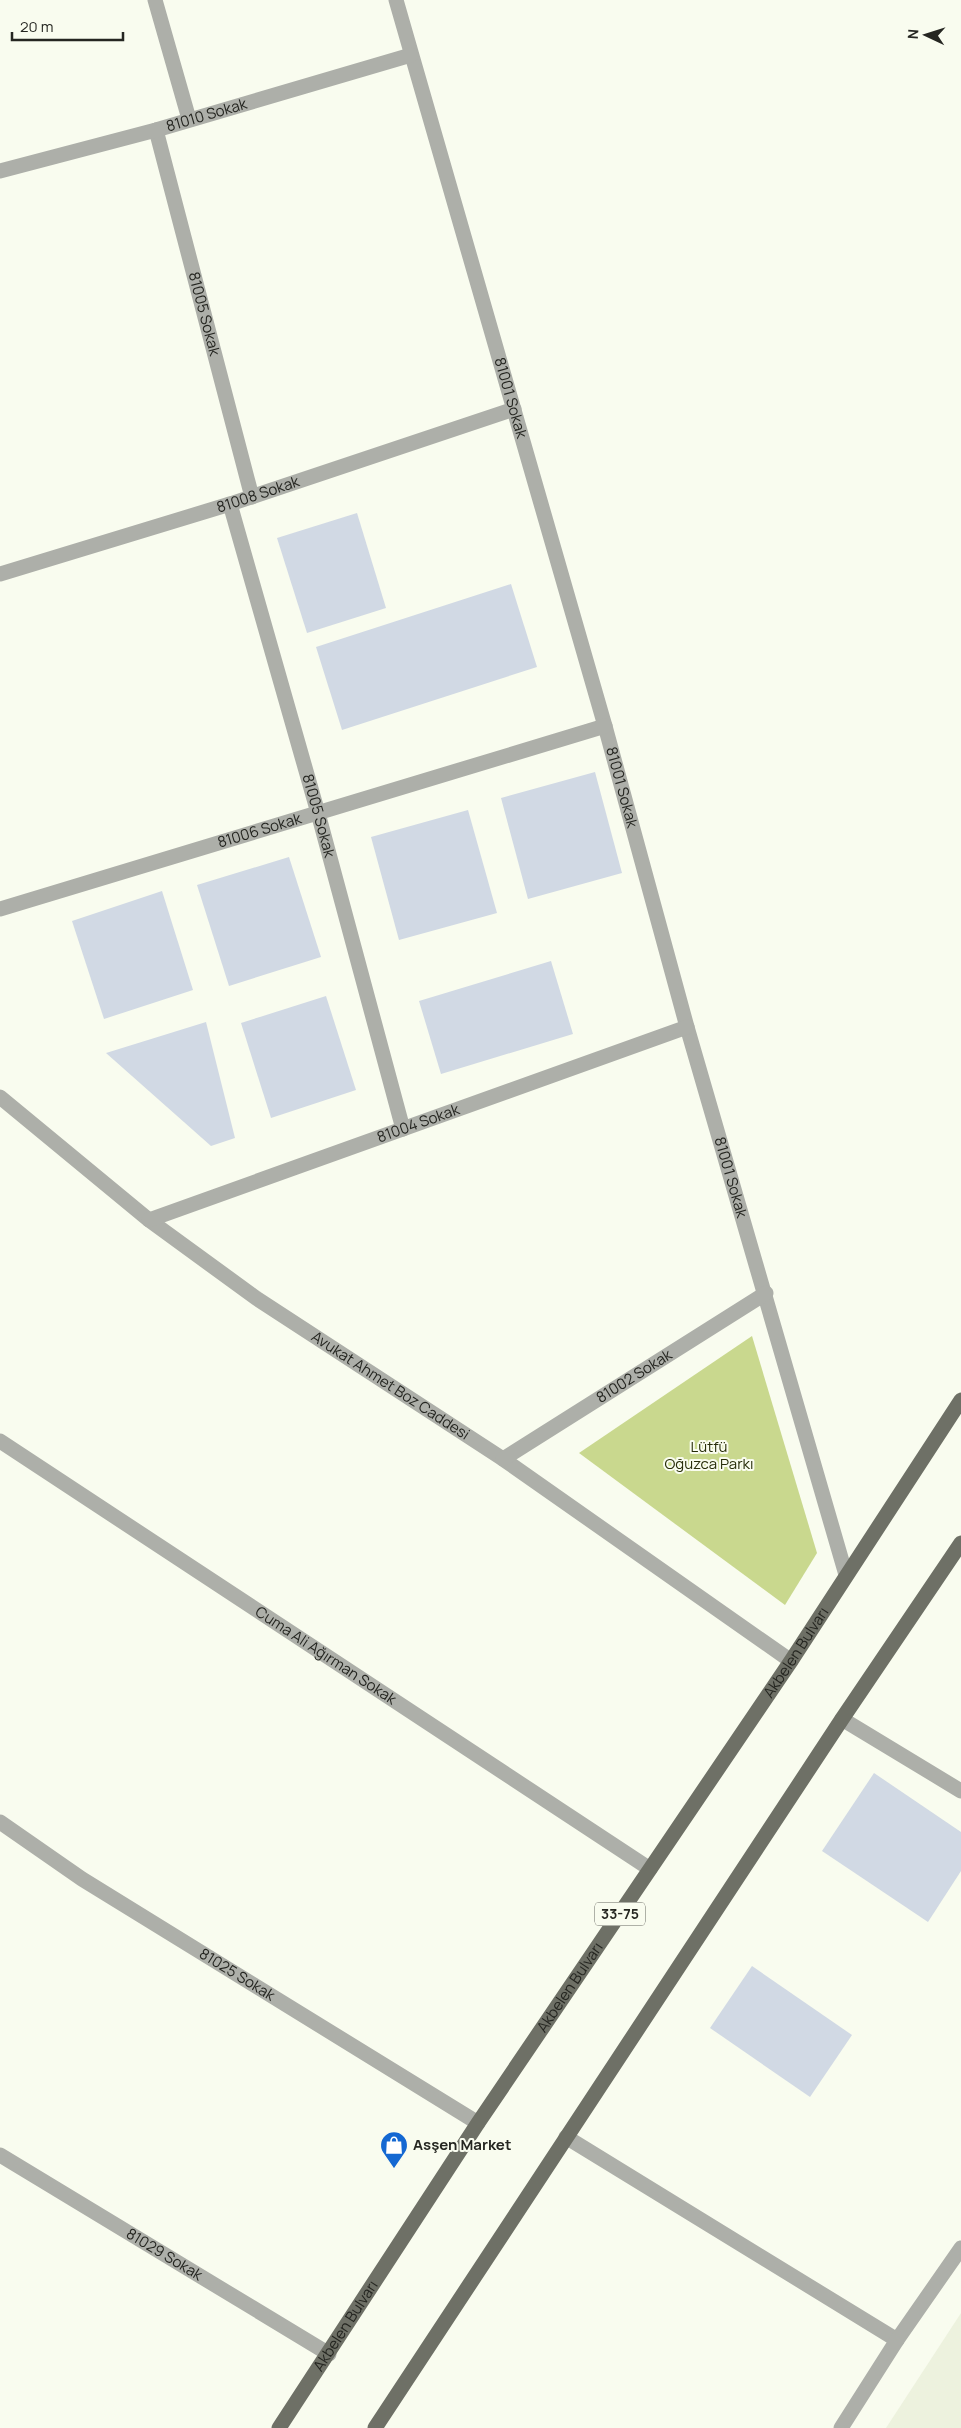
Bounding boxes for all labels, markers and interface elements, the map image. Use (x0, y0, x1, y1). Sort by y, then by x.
scale bar (12, 10, 124, 42)
north arrow (901, 10, 951, 60)
text: 20 m (20, 16, 53, 37)
text: N (903, 28, 922, 40)
street label: 81010 Sokak (164, 93, 250, 136)
street label: 81005 Sokak (184, 269, 226, 358)
street label: 81001 Sokak (489, 355, 533, 441)
street label: 81008 Sokak (214, 470, 303, 517)
street label: 81001 Sokak (601, 744, 643, 831)
street label: 81005 Sokak (297, 771, 341, 860)
street label: 81006 Sokak (215, 807, 304, 853)
street label: 81004 Sokak (374, 1098, 463, 1147)
street label: 81001 Sokak (709, 1134, 753, 1221)
street label: Avukat Ahmet Boz Caddesi (307, 1326, 474, 1444)
street label: 81002 Sokak (592, 1344, 676, 1408)
park label: Lütfü Oğuzca Parkı (665, 1436, 753, 1474)
street label: Cuma Ali Ağırman Sokak (251, 1601, 401, 1710)
street label: Akbelen Bulvarı (758, 1603, 833, 1702)
road number: 33-75 (595, 1902, 645, 1926)
street label: Akbelen Bulvarı (531, 1938, 608, 2036)
street label: 81025 Sokak (195, 1943, 280, 2006)
shop icon: Asşen Market (379, 2130, 409, 2169)
place label: Asşen Market (413, 2134, 511, 2155)
street label: 81029 Sokak (122, 2223, 207, 2285)
street label: Akbelen Bulvarı (308, 2276, 383, 2375)

